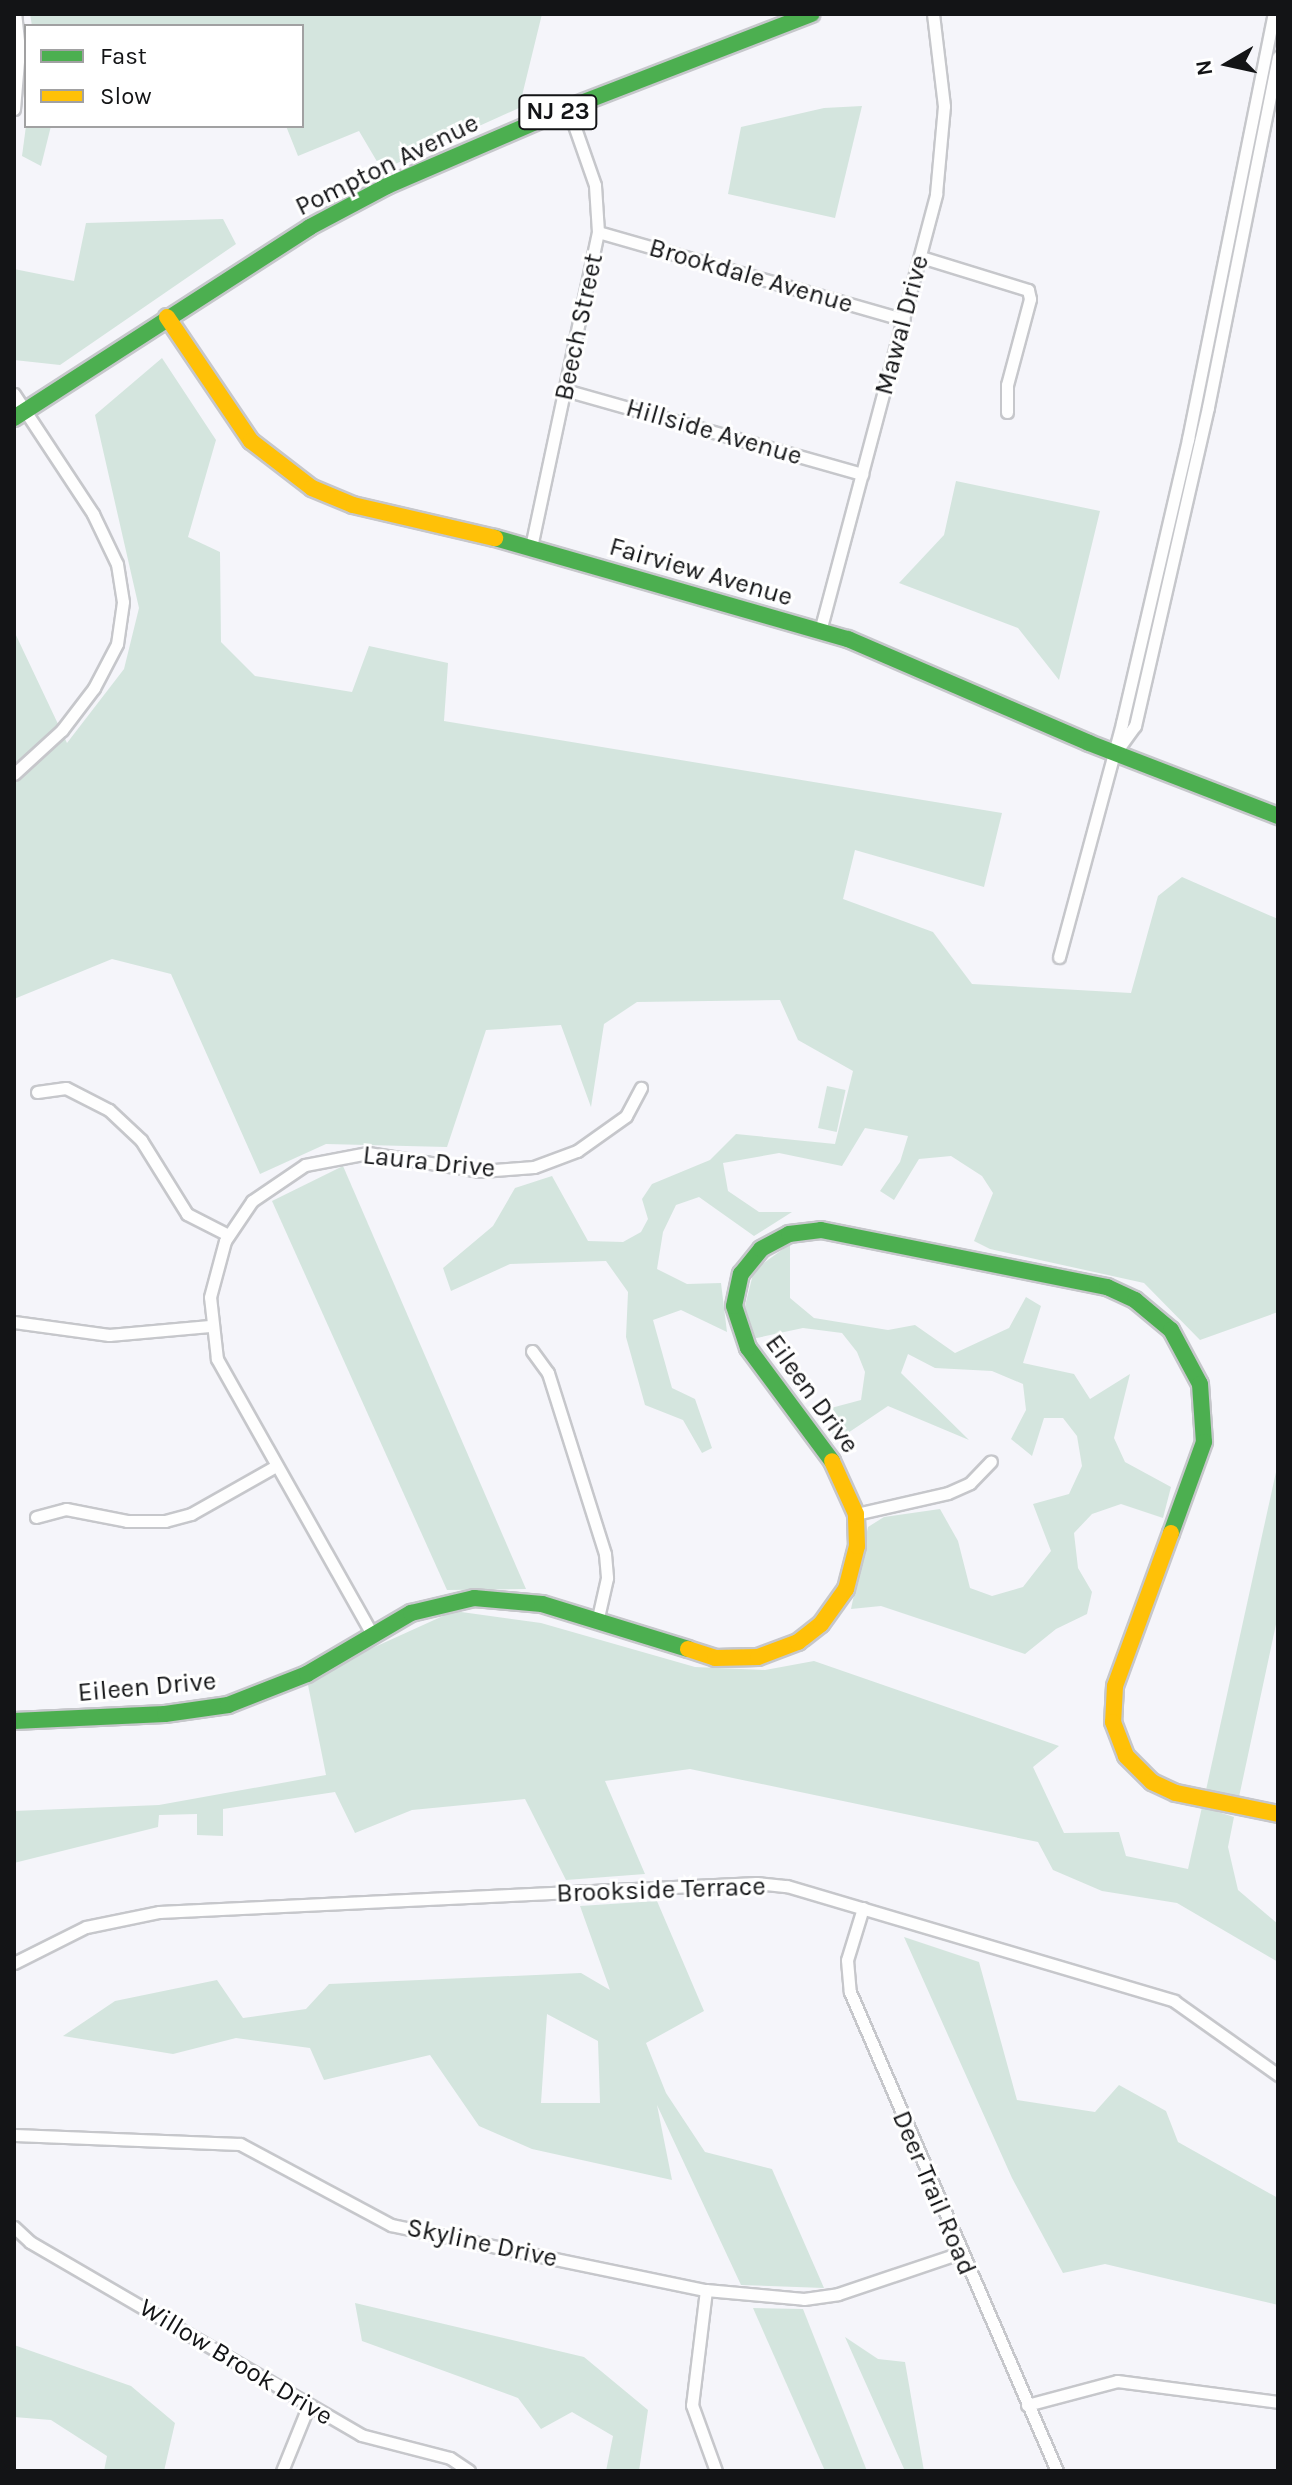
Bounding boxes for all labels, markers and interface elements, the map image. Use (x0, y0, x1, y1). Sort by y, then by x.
legend (24, 24, 304, 128)
north arrow (1188, 24, 1268, 104)
text: Fast (100, 42, 147, 70)
text: N (1190, 58, 1218, 78)
text: Slow (100, 82, 152, 110)
road number: NJ 23 (518, 92, 598, 132)
street label: Pompton Avenue (290, 107, 484, 223)
street label: Brookdale Avenue (645, 232, 857, 320)
street label: Beech Street (548, 251, 610, 403)
street label: Mawal Drive (868, 252, 936, 398)
street label: Hillside Avenue (622, 392, 806, 472)
street label: Fairview Avenue (606, 531, 796, 613)
street label: Laura Drive (361, 1140, 497, 1184)
street label: Eileen Drive (759, 1329, 865, 1459)
street label: Eileen Drive (76, 1665, 218, 1709)
street label: Brookside Terrace (556, 1871, 766, 1909)
street label: Deer Trail Road (885, 2106, 983, 2280)
street label: Skyline Drive (404, 2212, 560, 2274)
street label: Willow Brook Drive (134, 2292, 338, 2432)

